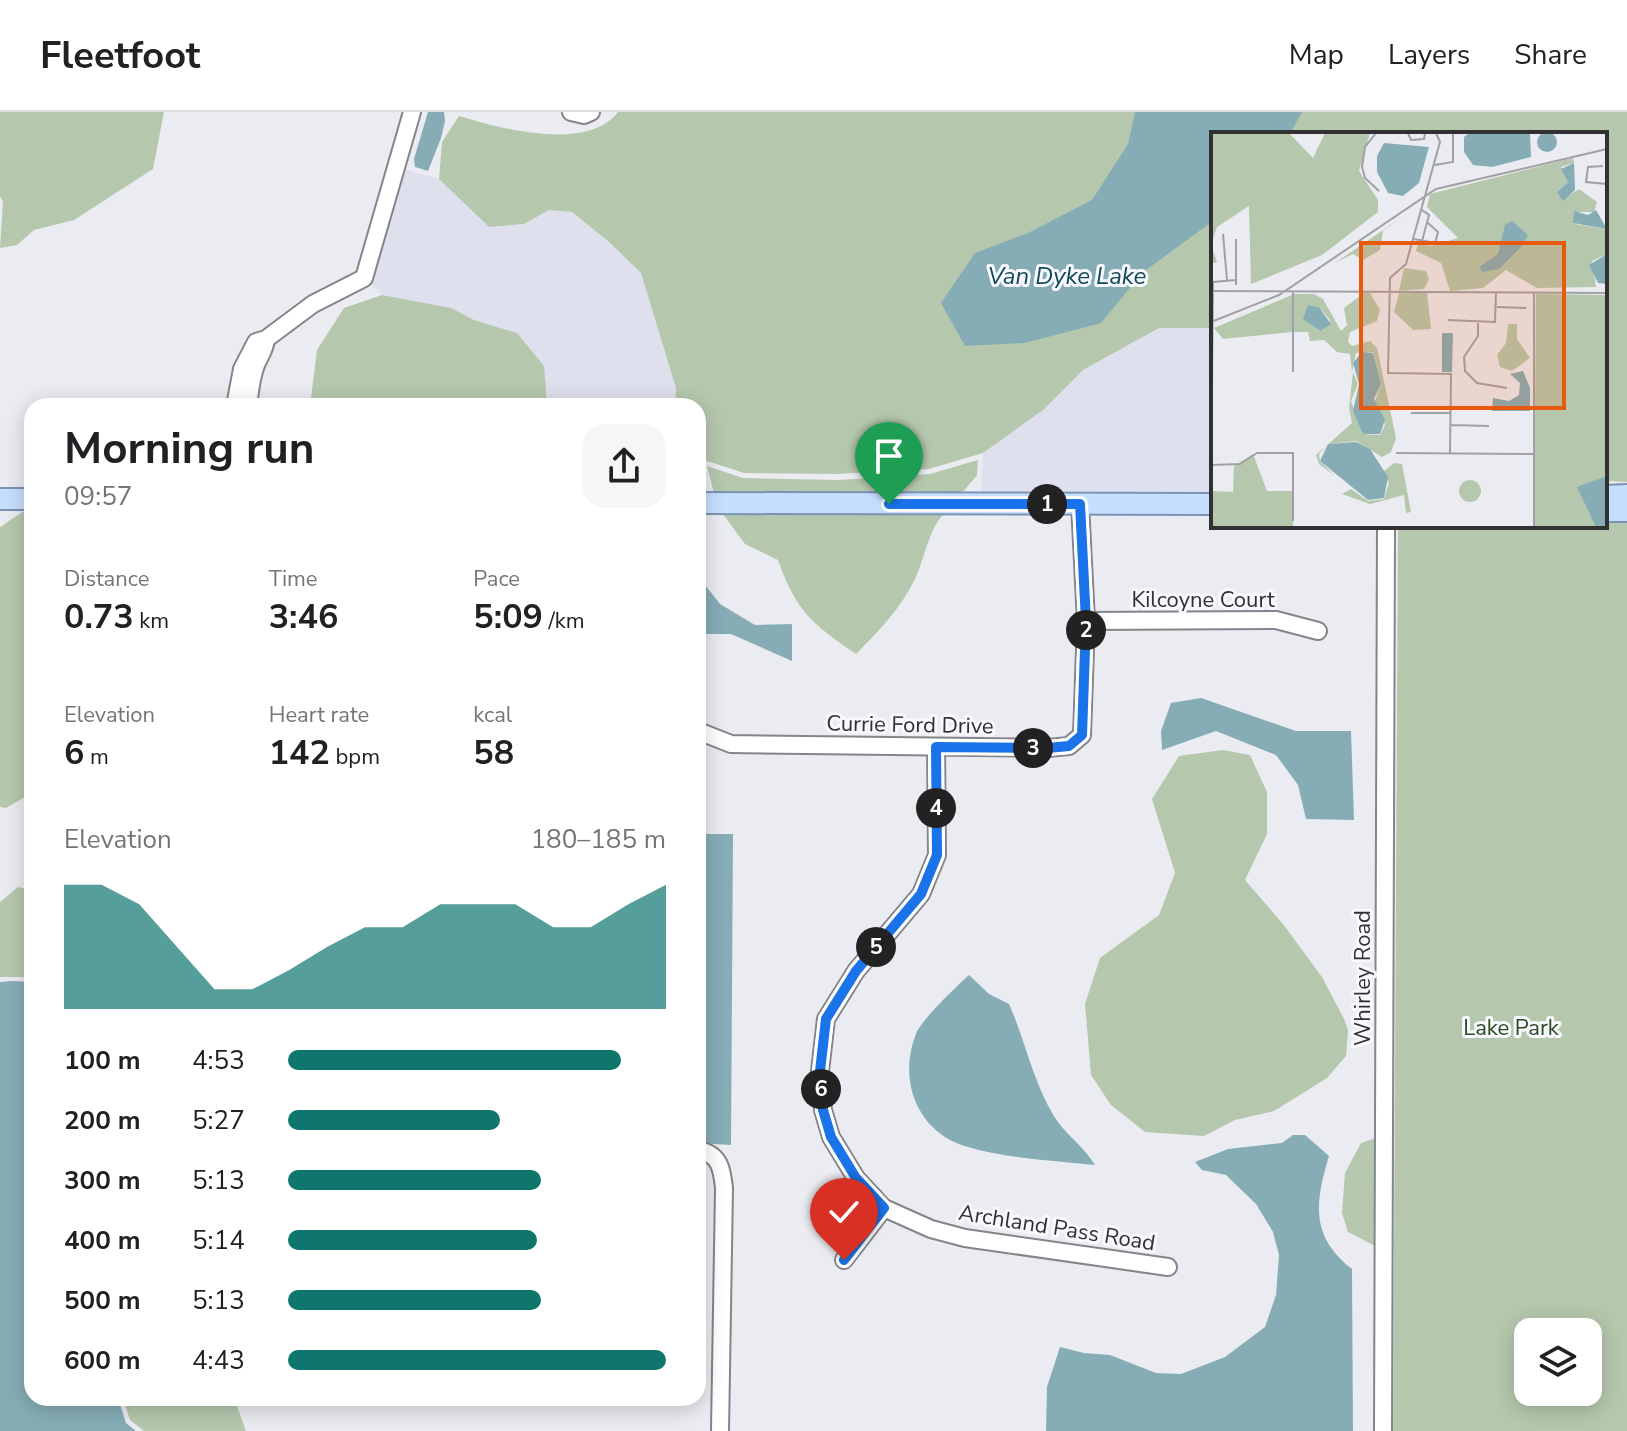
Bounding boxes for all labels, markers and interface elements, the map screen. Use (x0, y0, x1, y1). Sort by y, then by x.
text: Fleetfoot (40, 30, 200, 81)
text: Map (1289, 36, 1344, 74)
text: Layers (1388, 36, 1470, 74)
text: Share (1514, 36, 1587, 74)
inset map (1211, 132, 1607, 528)
water label: Van Dyke Lake (988, 260, 1147, 292)
text: Morning run (64, 419, 314, 479)
pin (855, 422, 923, 504)
button: share (582, 424, 666, 508)
icon: arrive (867, 434, 911, 478)
text: 09:57 (64, 479, 132, 514)
pin: 1 (1027, 484, 1067, 524)
text: 1 (1040, 489, 1054, 519)
text: Distance (64, 564, 149, 594)
text: Time (269, 564, 318, 594)
text: Pace (473, 564, 520, 594)
street label: Kilcoyne Court (1131, 585, 1275, 615)
text: 0.73 (64, 594, 134, 640)
text: 3:46 (269, 594, 338, 640)
text: 5:09 (473, 594, 543, 640)
text: km (134, 606, 169, 636)
text: /km (543, 606, 585, 636)
pin: 2 (1066, 610, 1106, 650)
text: 2 (1079, 615, 1093, 645)
text: Elevation (64, 700, 155, 730)
text: Heart rate (269, 700, 369, 730)
text: kcal (473, 700, 512, 730)
street label: Currie Ford Drive (826, 709, 994, 741)
pin: 3 (1013, 728, 1053, 768)
text: 6 (64, 730, 84, 776)
text: 142 (269, 730, 330, 776)
text: 58 (473, 730, 514, 776)
text: 3 (1026, 733, 1040, 763)
text: m (84, 742, 109, 772)
text: bpm (330, 742, 380, 772)
pin: 4 (916, 788, 956, 828)
text: 4 (929, 793, 943, 823)
text: Elevation (64, 822, 172, 857)
text: 180–185 m (530, 822, 666, 857)
street label: Whirley Road (1348, 910, 1378, 1046)
pin: 5 (856, 927, 896, 967)
text: 5 (869, 932, 883, 962)
park label: Lake Park (1463, 1013, 1560, 1043)
text: 100 m (64, 1043, 141, 1078)
text: 4:53 (192, 1043, 245, 1078)
pin: 6 (801, 1069, 841, 1109)
text: 6 (814, 1074, 828, 1104)
text: 200 m (64, 1103, 141, 1138)
text: 5:27 (192, 1103, 245, 1138)
text: 300 m (64, 1163, 141, 1198)
text: 5:13 (192, 1163, 245, 1198)
pin (810, 1178, 878, 1260)
icon: check (822, 1190, 866, 1234)
street label: Archland Pass Road (957, 1198, 1157, 1258)
text: 400 m (64, 1223, 141, 1258)
text: 5:14 (192, 1223, 245, 1258)
text: 500 m (64, 1283, 141, 1318)
text: 5:13 (192, 1283, 245, 1318)
map controls (1514, 1318, 1602, 1406)
button: layers (1514, 1318, 1602, 1406)
text: 600 m (64, 1343, 141, 1378)
text: 4:43 (192, 1343, 245, 1378)

